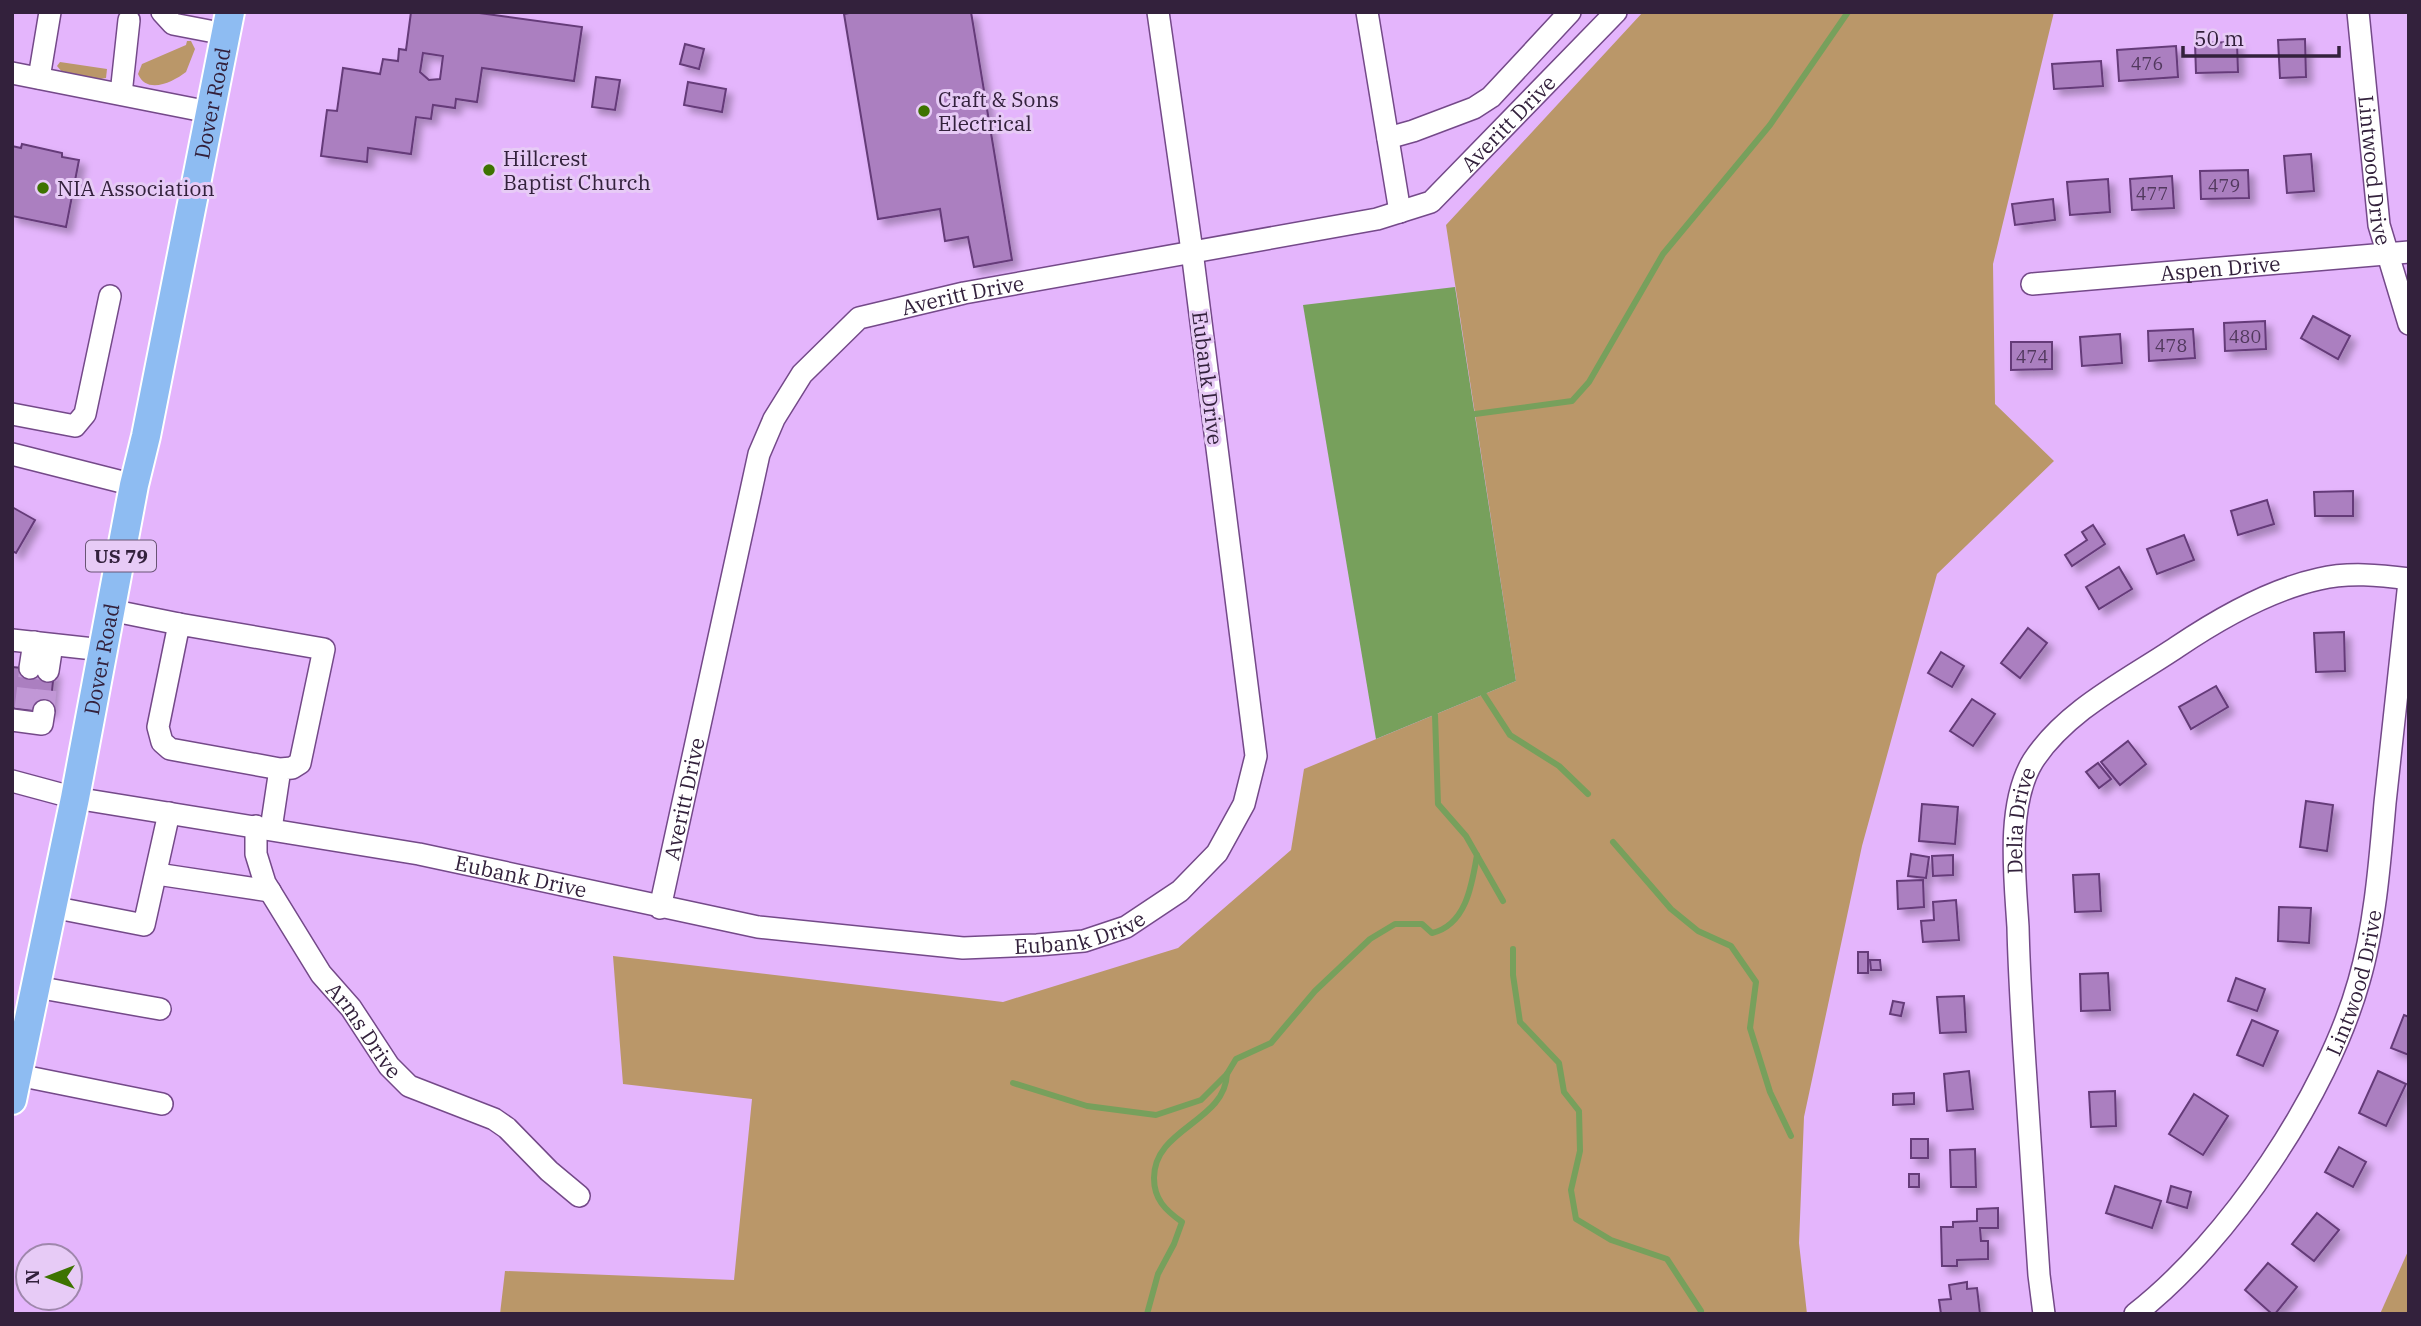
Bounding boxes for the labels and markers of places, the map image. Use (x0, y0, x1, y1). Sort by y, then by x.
place label: Craft & Sons Electrical (938, 85, 1059, 137)
marker: Craft & Sons Electrical (916, 103, 932, 119)
place label: Hillcrest Baptist Church (503, 144, 651, 196)
marker: Hillcrest Baptist Church (481, 162, 497, 178)
place label: NIA Association (57, 174, 215, 202)
marker: NIA Association (35, 180, 51, 196)

